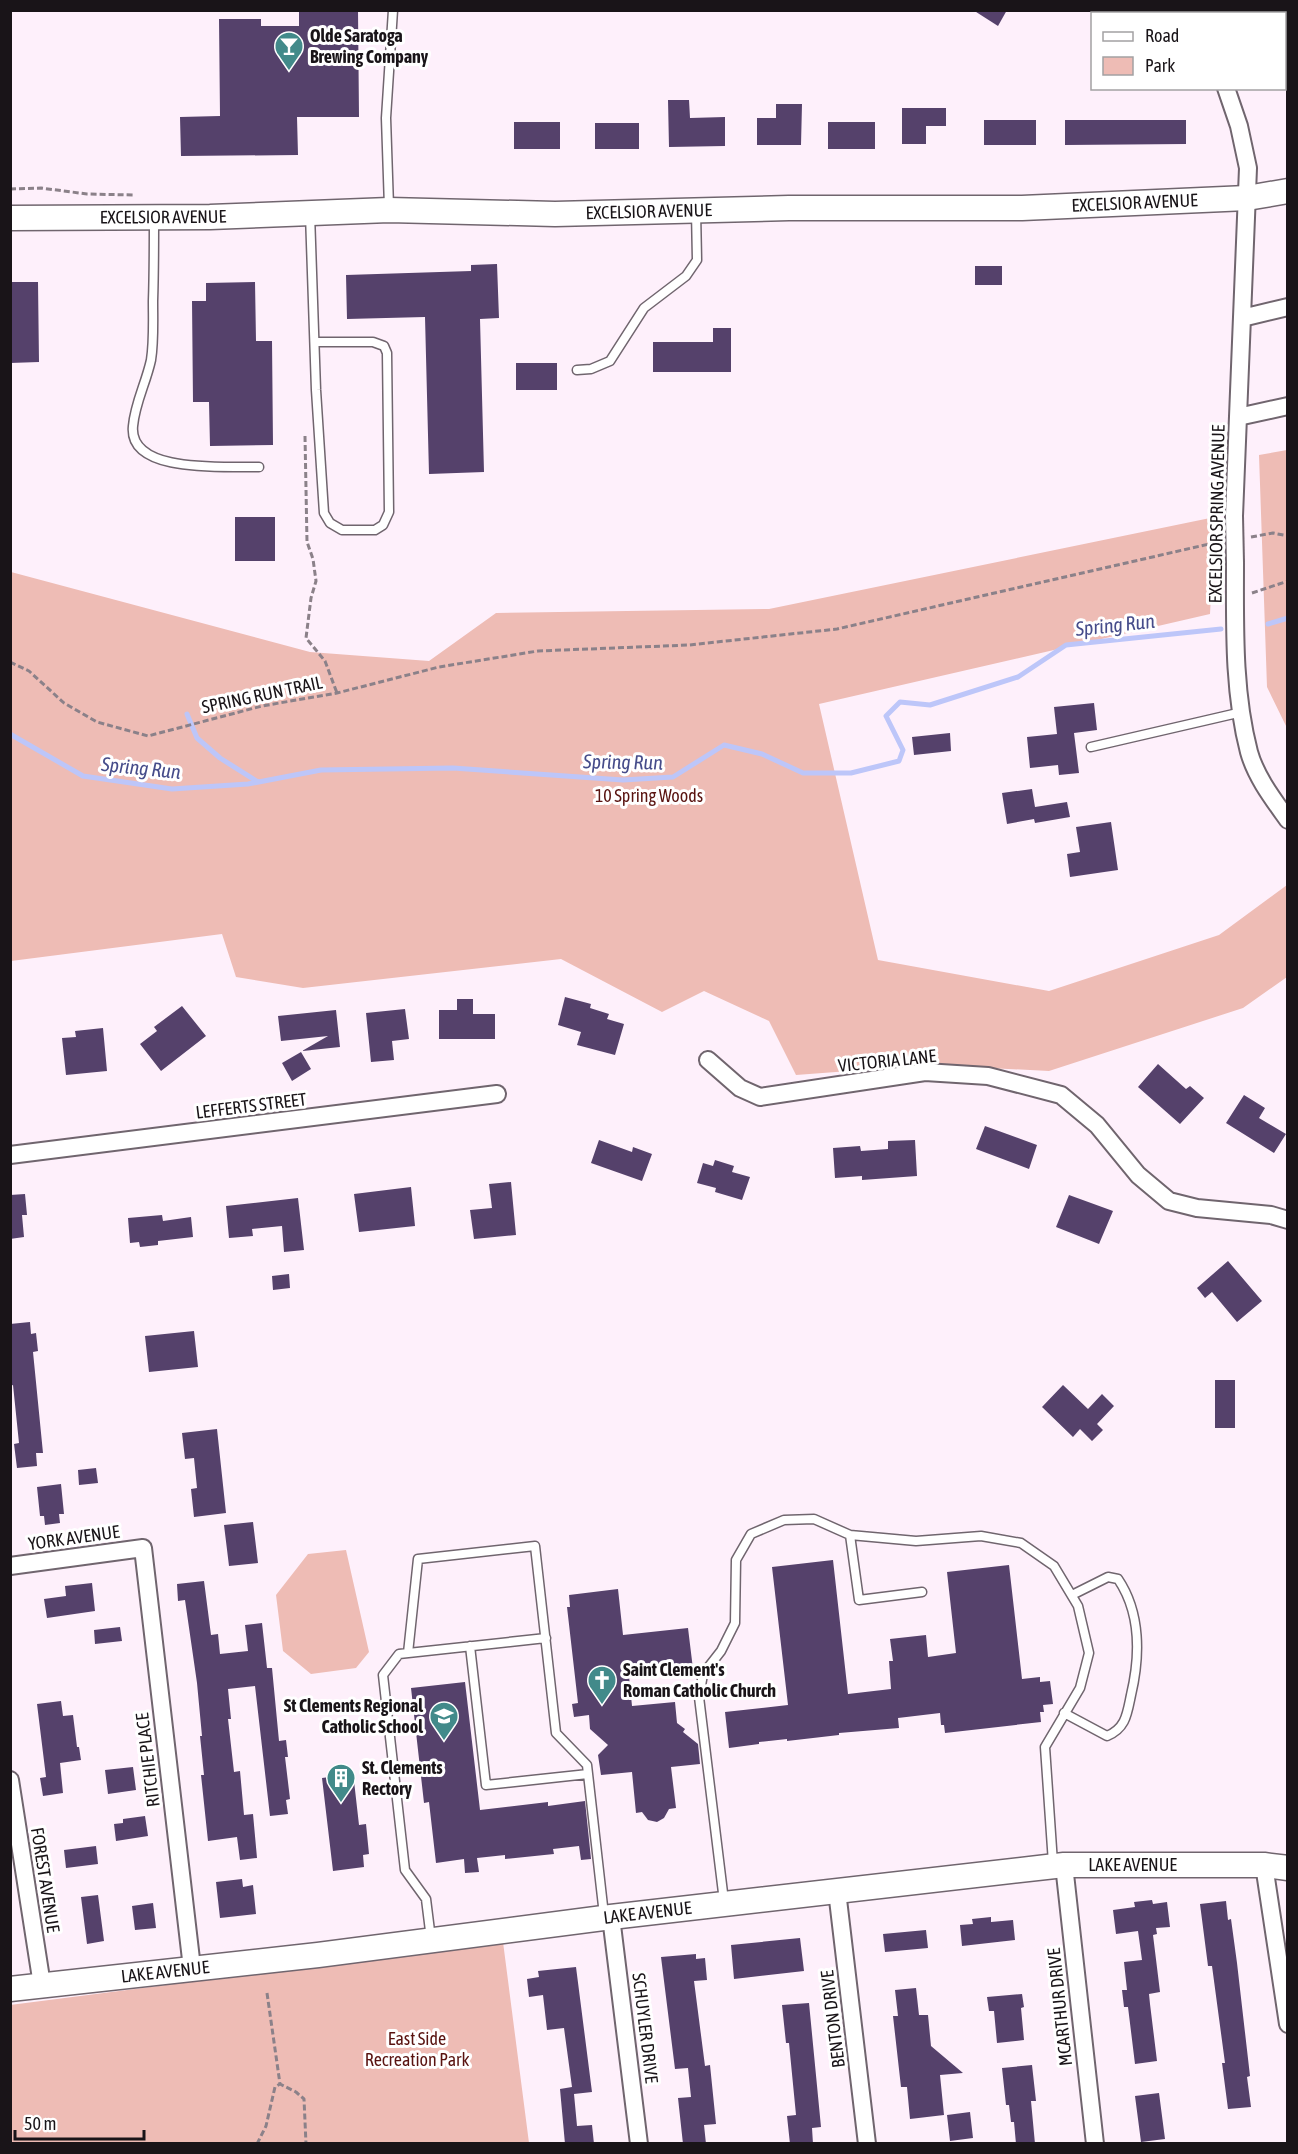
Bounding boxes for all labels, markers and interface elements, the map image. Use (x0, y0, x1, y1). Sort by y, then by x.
legend (1091, 12, 1286, 90)
place label: Olde Saratoga Brewing Company (310, 25, 429, 67)
text: Road (1145, 25, 1179, 46)
bar icon: Olde Saratoga Brewing Company (273, 30, 305, 72)
text: Park (1145, 55, 1175, 76)
street label: EXCELSIOR AVENUE (1071, 189, 1198, 216)
street label: EXCELSIOR AVENUE (585, 199, 712, 223)
street label: EXCELSIOR AVENUE (100, 205, 227, 228)
street label: EXCELSIOR SPRING AVENUE (1204, 424, 1229, 604)
water label: Spring Run (1073, 609, 1156, 640)
street label: SPRING RUN TRAIL (200, 671, 324, 718)
water label: Spring Run (582, 749, 663, 774)
water label: Spring Run (99, 752, 182, 783)
park label: 10 Spring Woods (595, 785, 703, 806)
street label: VICTORIA LANE (837, 1045, 937, 1076)
street label: LEFFERTS STREET (194, 1088, 308, 1123)
street label: YORK AVENUE (27, 1521, 121, 1554)
place label: Saint Clement's Roman Catholic Church (623, 1659, 776, 1701)
church icon: Saint Clement's Roman Catholic Church (586, 1664, 618, 1706)
place label: St Clements Regional Catholic School (284, 1695, 423, 1737)
school or university icon: St Clements Regional Catholic School (428, 1700, 460, 1742)
street label: RITCHIE PLACE (131, 1711, 164, 1808)
place label: St. Clements Rectory (362, 1757, 443, 1799)
building icon: St. Clements Rectory (325, 1762, 357, 1804)
street label: FOREST AVENUE (27, 1826, 64, 1934)
street label: LAKE AVENUE (1088, 1854, 1177, 1875)
street label: LAKE AVENUE (602, 1897, 693, 1928)
street label: MCARTHUR DRIVE (1043, 1947, 1076, 2067)
street label: LAKE AVENUE (120, 1956, 211, 1987)
street label: BENTON DRIVE (816, 1969, 849, 2069)
street label: SCHUYLER DRIVE (628, 1972, 663, 2085)
park label: East Side Recreation Park (365, 2028, 469, 2070)
scale bar (15, 2103, 144, 2141)
text: 50 m (24, 2113, 56, 2134)

